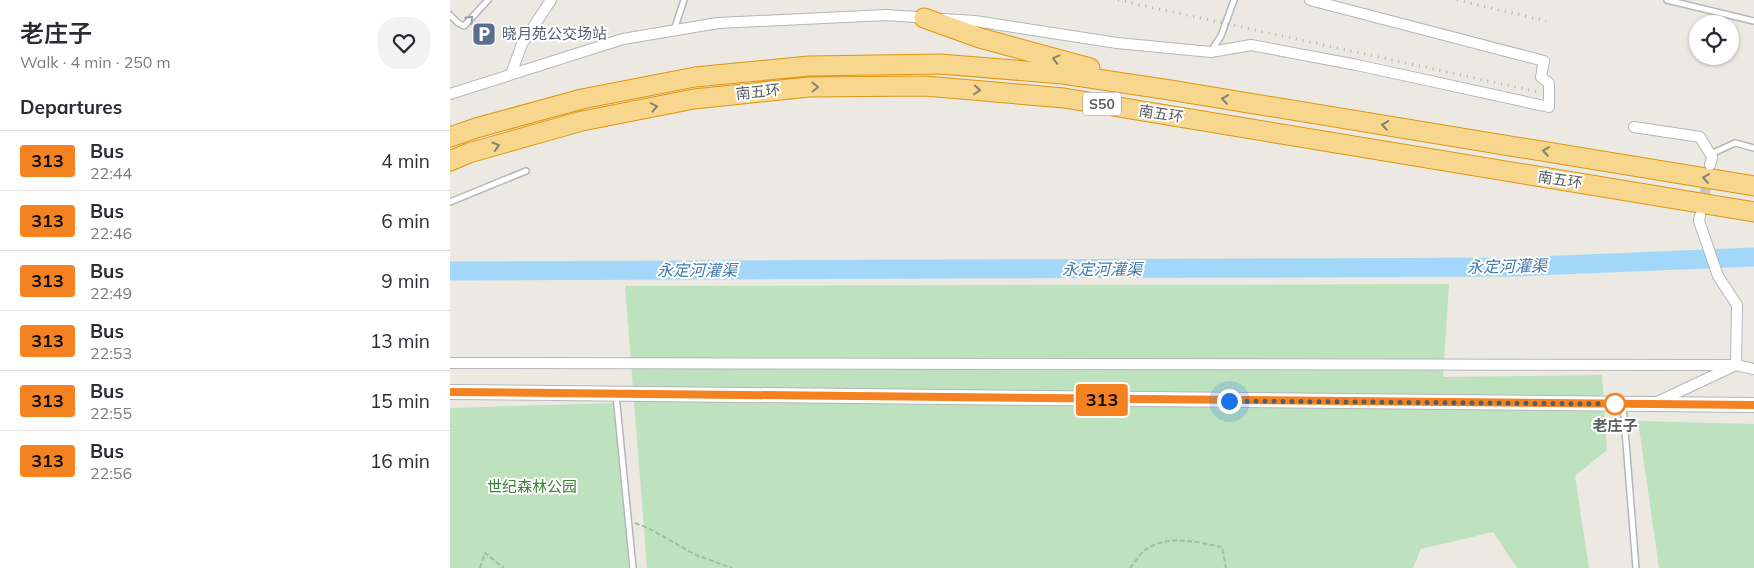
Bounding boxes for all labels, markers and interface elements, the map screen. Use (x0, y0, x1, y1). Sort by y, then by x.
map controls (1689, 15, 1739, 65)
button: locate (1689, 15, 1739, 65)
one-way arrow (464, 16, 473, 25)
button: heart (378, 17, 430, 69)
text: 老庄子 (20, 18, 92, 48)
parking icon: 晓月苑公交场站 (471, 21, 497, 47)
place label: 晓月苑公交场站 (502, 24, 607, 43)
text: Walk · 4 min · 250 m (20, 52, 171, 72)
one-way arrow (1052, 54, 1060, 64)
street label: 南五环 (735, 80, 781, 103)
one-way arrow (812, 82, 819, 92)
one-way arrow (974, 85, 982, 96)
road number: S50 (1083, 92, 1121, 116)
one-way arrow (1220, 94, 1228, 105)
text: Departures (20, 95, 122, 119)
street label: 南五环 (1137, 101, 1185, 126)
one-way arrow (650, 102, 658, 112)
one-way arrow (1381, 121, 1390, 131)
text: Bus (90, 139, 124, 163)
one-way arrow (492, 141, 500, 151)
one-way arrow (1541, 147, 1550, 157)
text: 313 (31, 149, 64, 172)
text: 4 min (381, 149, 430, 173)
text: 22:44 (90, 163, 132, 183)
street label: 南五环 (1536, 167, 1584, 192)
one-way arrow (1702, 173, 1710, 183)
text: Bus (90, 199, 124, 223)
text: 313 (31, 209, 64, 232)
text: 6 min (381, 209, 430, 233)
text: 22:46 (90, 223, 132, 243)
water label: 永定河灌渠 (1467, 255, 1549, 277)
text: Bus (90, 259, 124, 283)
water label: 永定河灌渠 (1062, 259, 1144, 279)
water label: 永定河灌渠 (657, 260, 739, 280)
text: 313 (31, 269, 64, 292)
text: 9 min (381, 269, 430, 293)
text: 22:49 (90, 283, 132, 303)
text: Bus (90, 319, 124, 343)
text: 313 (31, 329, 64, 352)
text: 13 min (370, 329, 430, 353)
text: 22:53 (90, 343, 132, 363)
text: Bus (90, 379, 124, 403)
line badge: 313 (1073, 384, 1131, 416)
text: 313 (1086, 388, 1118, 411)
text: 313 (31, 389, 64, 412)
text: 15 min (370, 389, 430, 413)
your location (1217, 389, 1242, 414)
marker: 老庄子 (1604, 393, 1626, 415)
text: 22:55 (90, 403, 132, 423)
place label: 老庄子 (1592, 416, 1638, 435)
text: Bus (90, 439, 124, 463)
text: 313 (31, 449, 64, 472)
text: 16 min (370, 449, 430, 473)
text: 22:56 (90, 463, 132, 483)
park label: 世纪森林公园 (487, 477, 577, 496)

